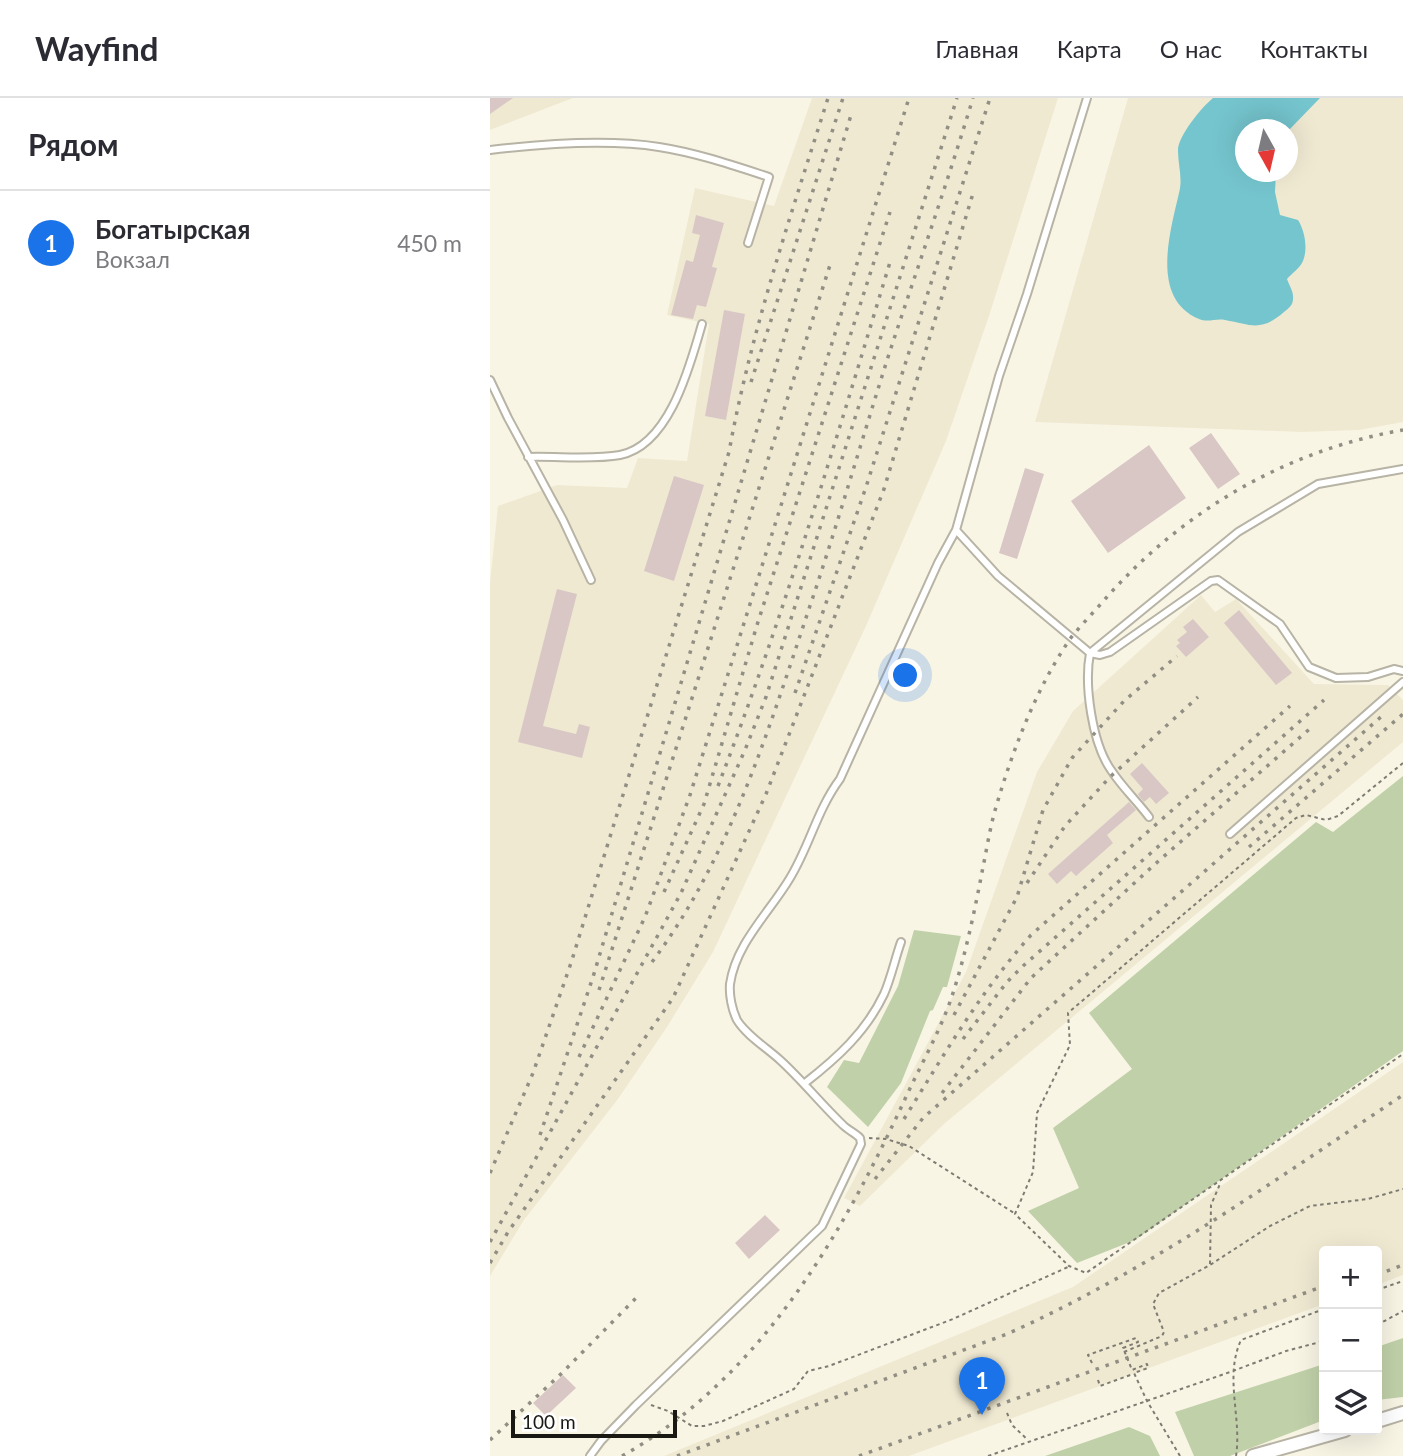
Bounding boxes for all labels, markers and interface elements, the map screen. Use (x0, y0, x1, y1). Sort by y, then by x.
text: Wayfind (35, 28, 159, 68)
text: Главная (935, 34, 1019, 63)
text: Карта (1057, 34, 1122, 63)
text: О нас (1160, 34, 1222, 63)
text: Контакты (1260, 34, 1368, 63)
north arrow (1235, 119, 1298, 182)
text: Рядом (28, 126, 118, 162)
text: Богатырская (95, 213, 251, 245)
text: 1 (44, 229, 58, 257)
text: 450 m (397, 229, 462, 257)
text: Вокзал (95, 245, 170, 273)
your location (888, 658, 922, 692)
map controls (1319, 1246, 1382, 1435)
button: + (1319, 1246, 1382, 1309)
button: − (1319, 1309, 1382, 1372)
pin: 1 (959, 1357, 1005, 1415)
button: layers (1319, 1372, 1382, 1435)
scale bar (511, 1407, 677, 1439)
text: 100 m (522, 1410, 576, 1433)

